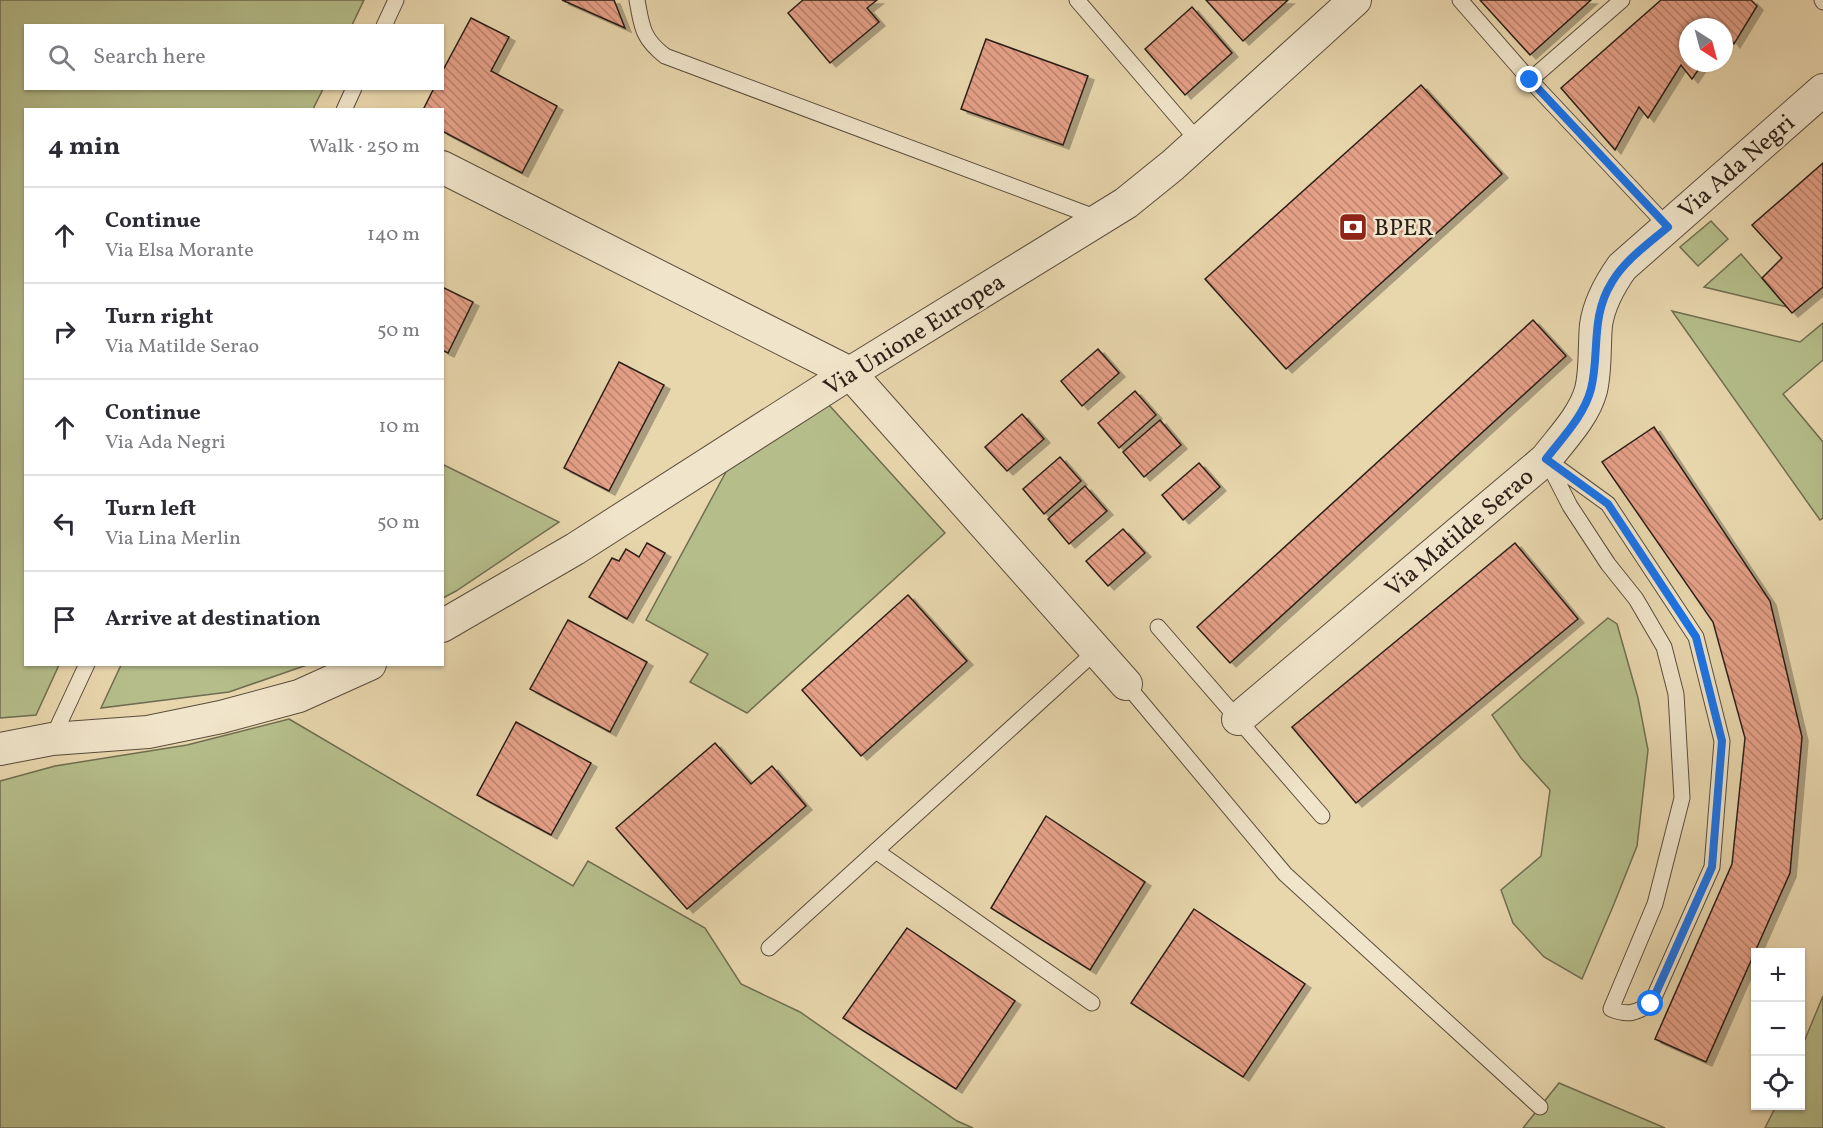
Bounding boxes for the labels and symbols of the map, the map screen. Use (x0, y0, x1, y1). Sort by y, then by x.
north arrow (1679, 18, 1733, 72)
route end (1516, 66, 1542, 92)
street label: Via Ada Negri (1672, 107, 1803, 228)
bank icon: BPER (1337, 211, 1369, 243)
place label: BPER (1374, 212, 1434, 246)
street label: Via Unione Europea (818, 266, 1012, 405)
street label: Via Matilde Serao (1378, 461, 1542, 606)
route start (1637, 990, 1663, 1016)

